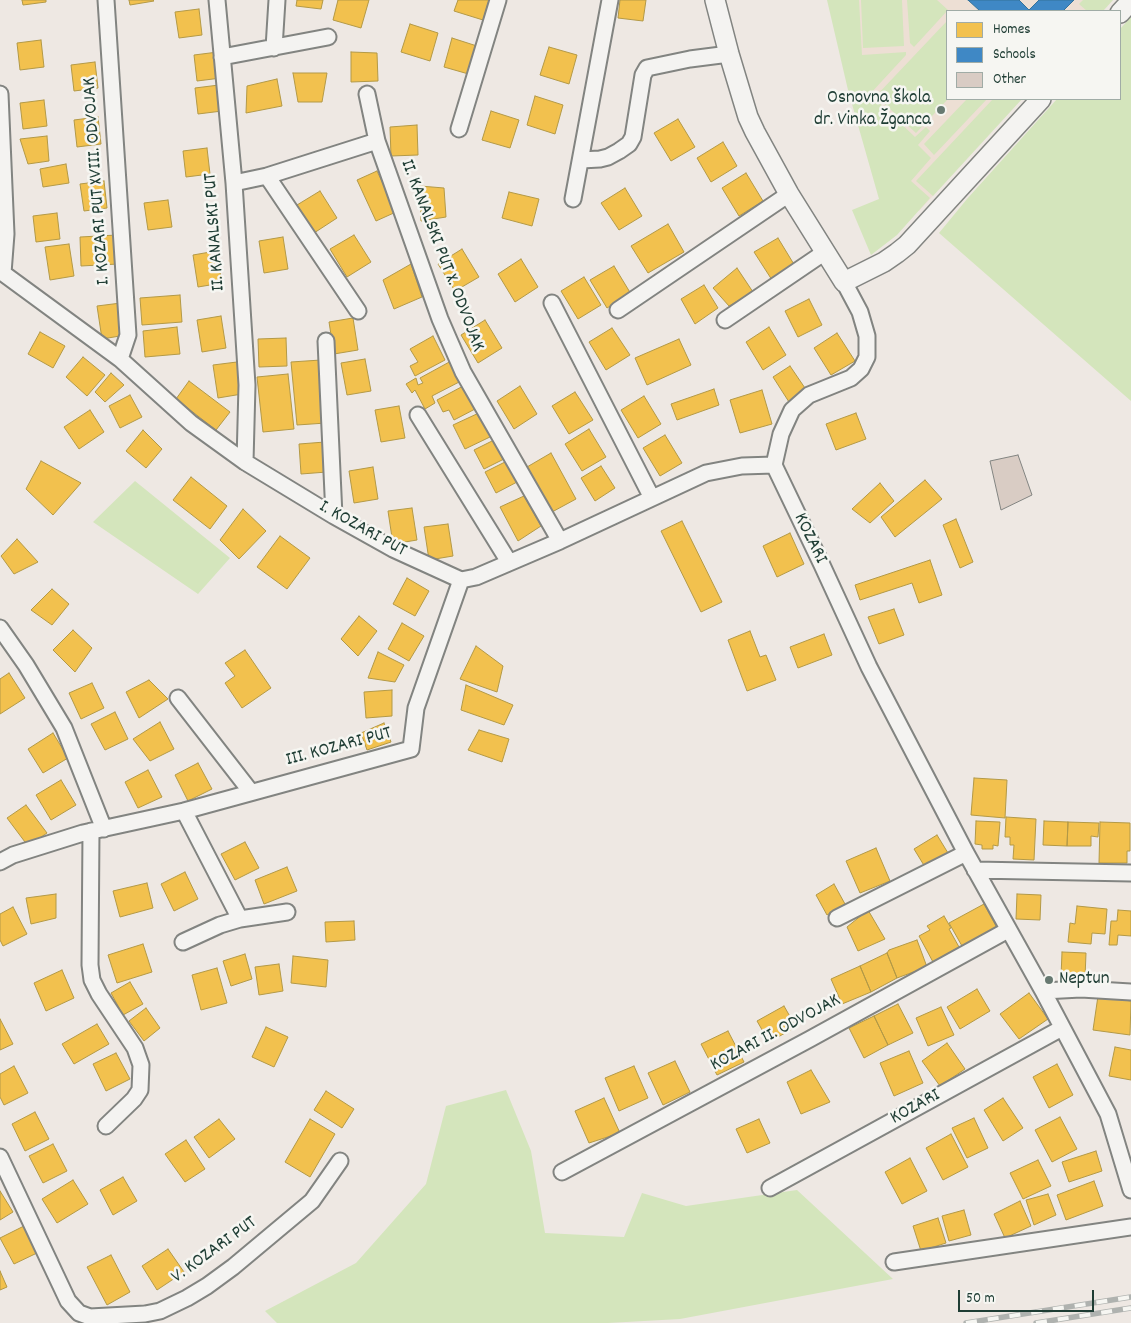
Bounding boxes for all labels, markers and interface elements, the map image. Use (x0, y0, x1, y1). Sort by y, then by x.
legend (946, 10, 1121, 100)
text: Homes (993, 19, 1031, 41)
text: Schools (993, 44, 1036, 66)
text: Other (993, 69, 1026, 91)
street label: I. KOZARI PUT XVIII. ODVOJAK (79, 76, 117, 286)
place label: Osnovna škola dr. Vinka Žganca (814, 88, 931, 132)
marker: Osnovna škola dr. Vinka Žganca (935, 104, 947, 116)
street label: II. KANALSKI PUT X. ODVOJAK (394, 157, 488, 355)
street label: II. KANALSKI PUT (200, 172, 232, 292)
street label: I. KOZARI PUT (314, 497, 410, 563)
street label: KOZARI (787, 510, 831, 568)
street label: III. KOZARI PUT (284, 723, 394, 773)
place label: Neptun (1059, 969, 1109, 991)
marker: Neptun (1043, 974, 1055, 986)
street label: KOZARI II. ODVOJAK (707, 990, 845, 1078)
street label: KOZARI (887, 1085, 945, 1131)
street label: V. KOZARI PUT (168, 1212, 262, 1290)
scale bar (961, 1280, 1097, 1312)
text: 50 m (966, 1288, 995, 1310)

